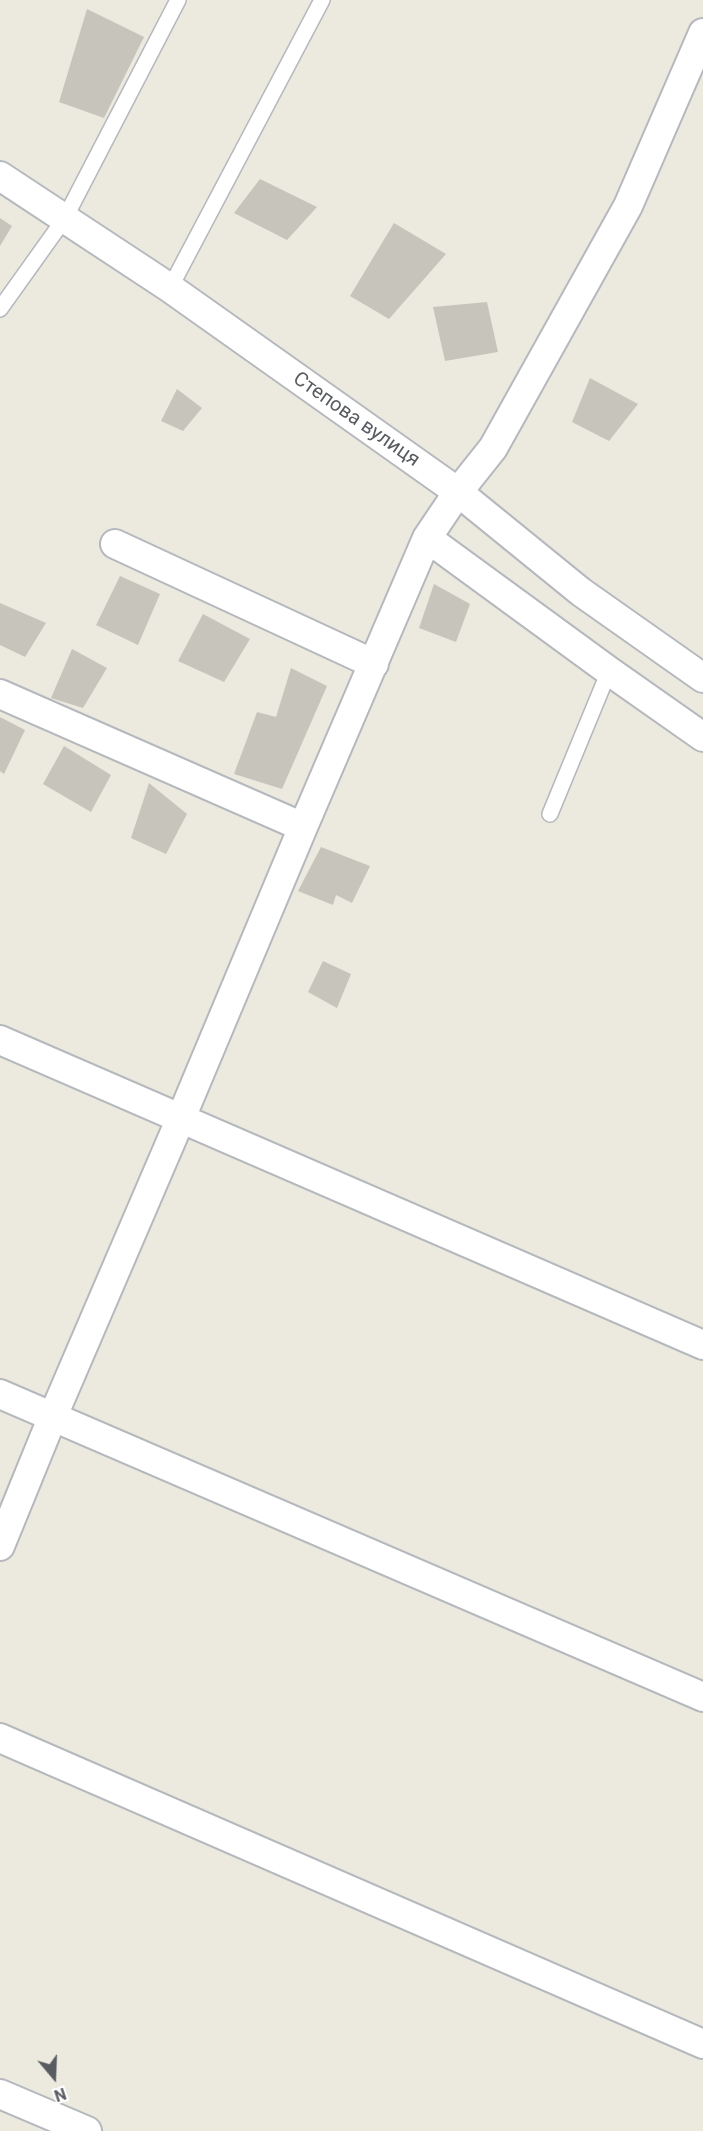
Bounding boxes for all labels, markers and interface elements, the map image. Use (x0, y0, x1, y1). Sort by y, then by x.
street label: Степова вулиця (288, 367, 424, 473)
north arrow (24, 2047, 84, 2107)
text: N (52, 2084, 68, 2105)

